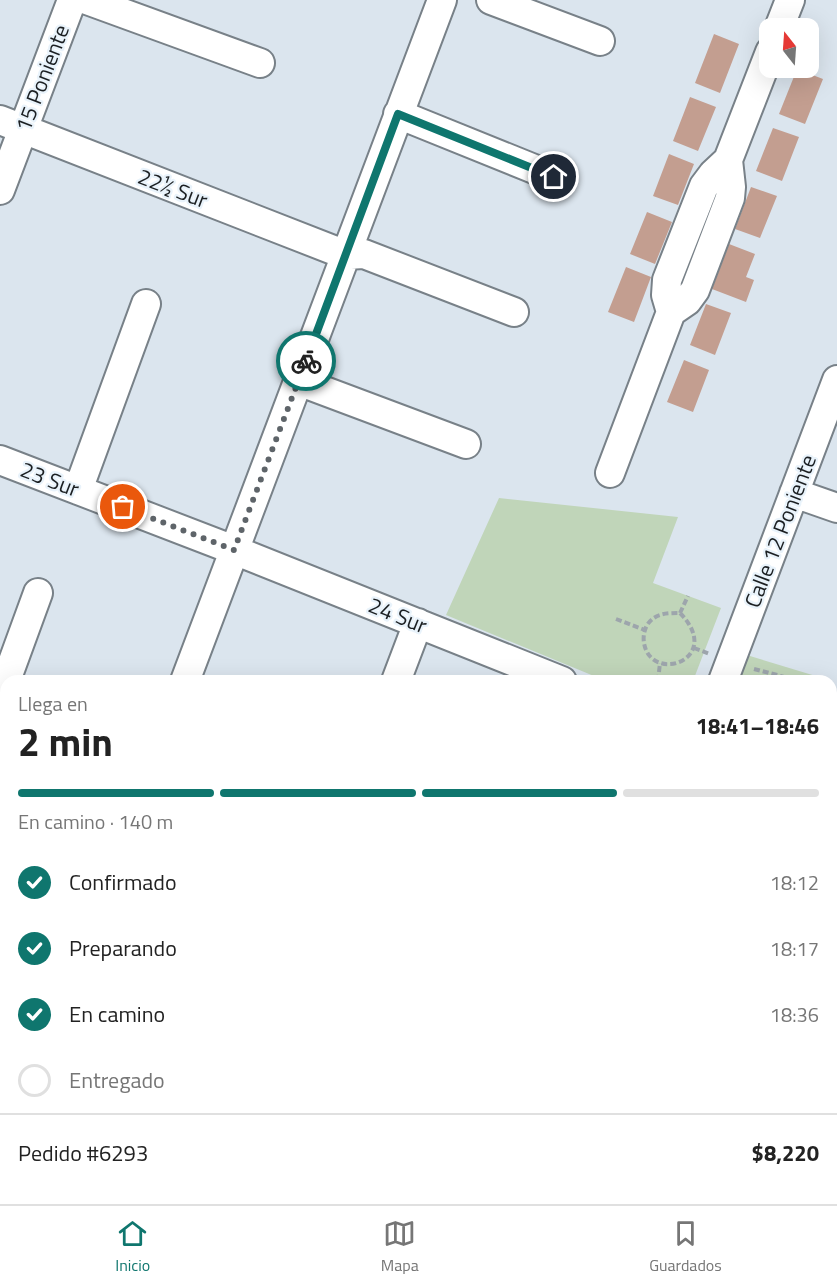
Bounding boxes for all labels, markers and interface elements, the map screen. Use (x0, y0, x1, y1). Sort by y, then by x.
north arrow (759, 18, 819, 78)
map controls (759, 18, 819, 78)
street label: 15 Poniente (6, 19, 78, 137)
pin (528, 151, 579, 202)
street label: 22½ Sur (133, 159, 213, 217)
icon: home (537, 160, 570, 193)
courier (276, 331, 336, 391)
icon: bike (290, 345, 323, 378)
street label: Calle 12 Poniente (735, 450, 825, 612)
street label: 23 Sur (16, 452, 85, 506)
pin (97, 481, 148, 532)
icon: bag (106, 490, 139, 523)
street label: 24 Sur (363, 588, 433, 642)
text: Llega en (18, 688, 88, 719)
text: 18:41–18:46 (696, 709, 819, 743)
text: 2 min (18, 712, 113, 771)
text: En camino · 140 m (18, 806, 173, 837)
text: Confirmado (69, 865, 177, 899)
icon: check (18, 866, 51, 899)
text: 18:12 (770, 867, 819, 898)
text: Preparando (69, 931, 177, 965)
icon: check (18, 932, 51, 965)
text: 18:17 (770, 933, 819, 964)
text: En camino (69, 997, 165, 1031)
icon: check (18, 998, 51, 1031)
text: 18:36 (770, 999, 819, 1030)
text: Entregado (69, 1063, 165, 1097)
text: Pedido #6293 (18, 1136, 148, 1170)
text: $8,220 (752, 1136, 819, 1170)
tab: Inicio (115, 1217, 150, 1277)
tab: Mapa (381, 1217, 419, 1277)
tab: Guardados (649, 1217, 722, 1277)

